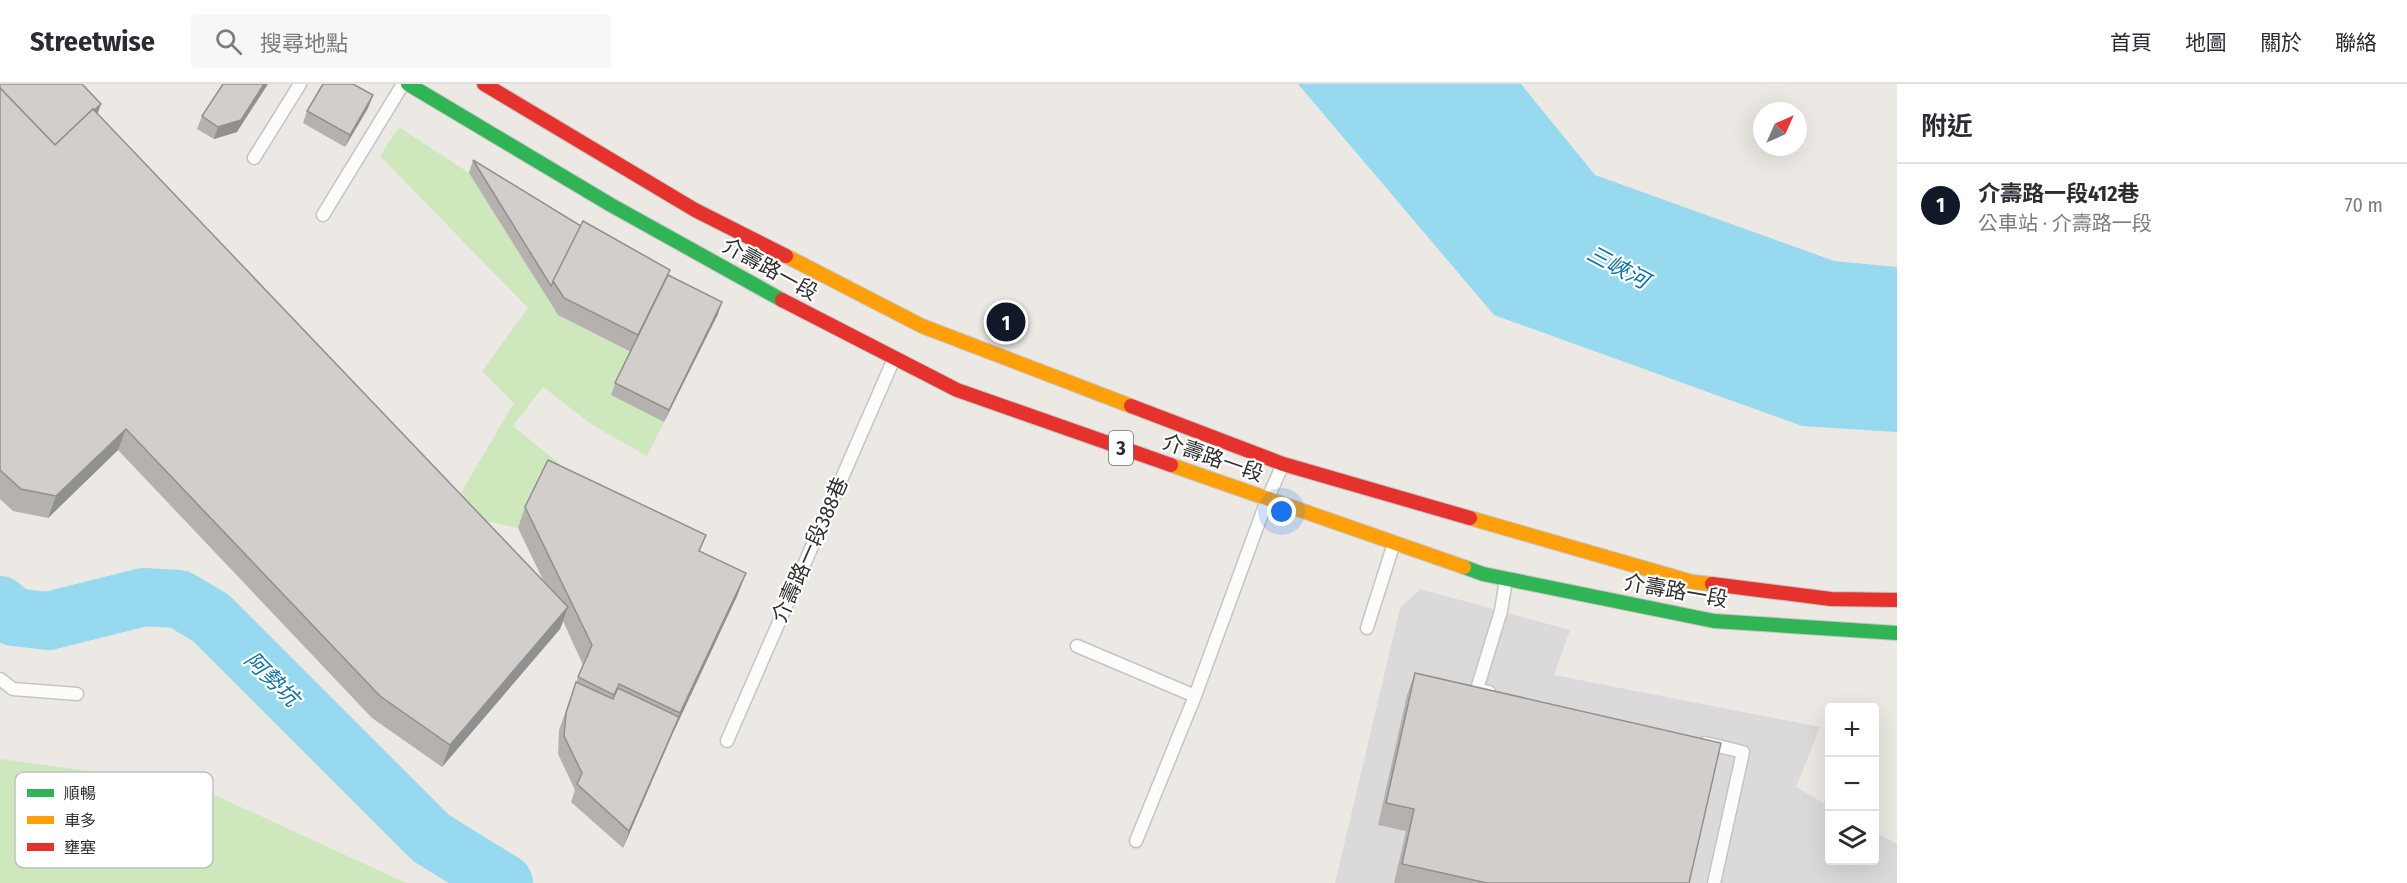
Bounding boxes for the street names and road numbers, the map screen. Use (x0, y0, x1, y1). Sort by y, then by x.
street label: 介壽路一段 (718, 232, 822, 306)
street label: 介壽路一段 (1159, 429, 1267, 487)
road number: 3 (1109, 431, 1133, 465)
street label: 介壽路一段388巷 (766, 473, 854, 627)
street label: 介壽路一段 (1622, 569, 1730, 613)

